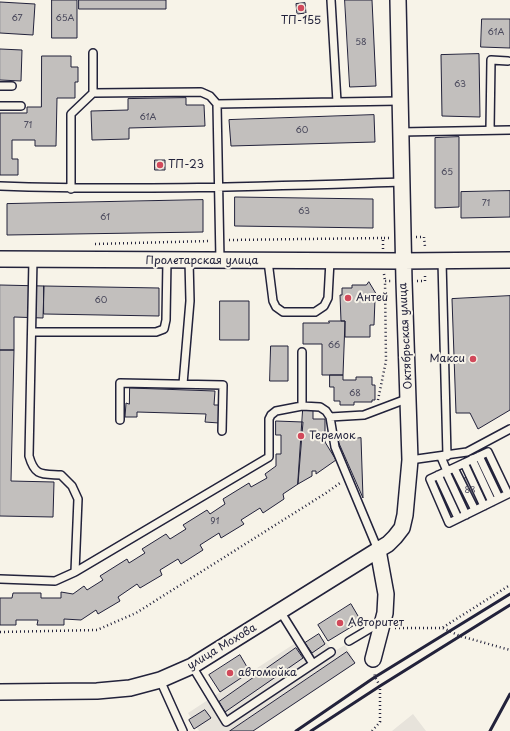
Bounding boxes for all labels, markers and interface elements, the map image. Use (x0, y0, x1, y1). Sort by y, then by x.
marker: ТП-155 (296, 3, 306, 13)
house number: 67 (11, 14, 23, 24)
house number: 65А (56, 14, 74, 24)
place label: ТП-155 (281, 14, 321, 28)
house number: 61А (488, 28, 504, 38)
house number: 58 (355, 38, 367, 48)
house number: 63 (454, 80, 466, 90)
house number: 61А (140, 113, 156, 123)
house number: 71 (24, 121, 32, 131)
house number: 60 (296, 126, 308, 136)
place label: ТП-23 (168, 158, 204, 172)
marker: ТП-23 (155, 160, 165, 170)
house number: 65 (441, 168, 453, 178)
house number: 71 (482, 199, 490, 209)
house number: 63 (298, 207, 310, 217)
house number: 61 (100, 213, 110, 223)
street label: Пролетарская улица (146, 254, 258, 268)
street label: Октябрьская улица (397, 282, 415, 390)
place label: Антей (356, 291, 388, 305)
marker: Антей (343, 293, 353, 303)
house number: 60 (95, 296, 107, 306)
house number: 66 (328, 341, 340, 351)
place label: Макси (430, 352, 465, 366)
marker: Макси (468, 354, 478, 364)
house number: 68 (349, 389, 361, 399)
place label: Теремок (309, 429, 355, 443)
marker: Теремок (296, 431, 306, 441)
house number: 88 (464, 486, 476, 496)
house number: 91 (210, 517, 220, 527)
place label: Авторитет (348, 616, 404, 630)
marker: Авторитет (335, 618, 345, 628)
street label: улица Мохова (185, 621, 259, 673)
place label: автомойка (238, 666, 297, 680)
marker: автомойка (225, 668, 235, 678)

